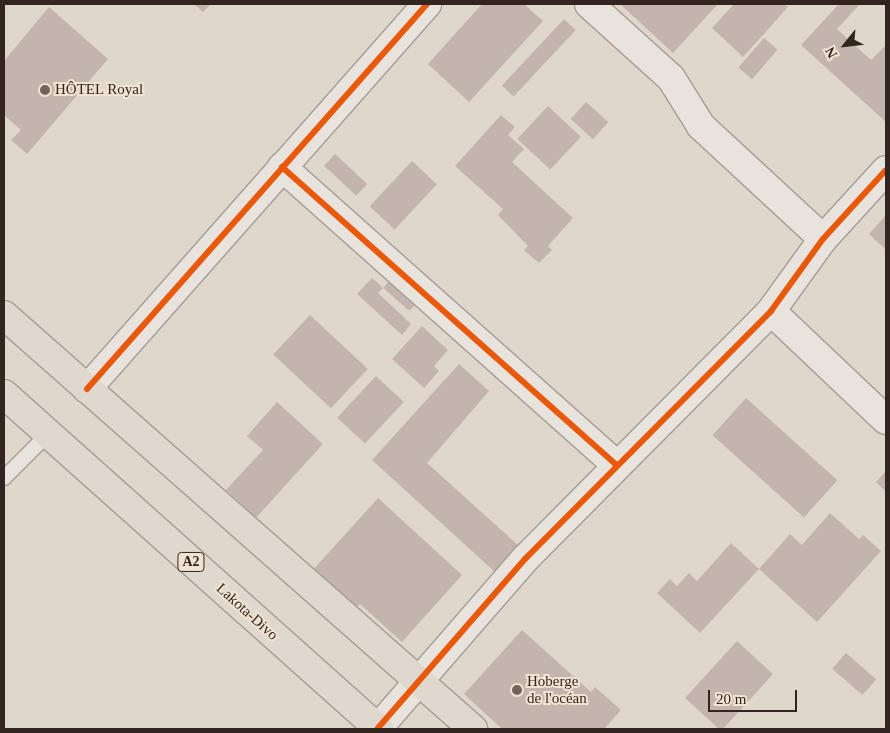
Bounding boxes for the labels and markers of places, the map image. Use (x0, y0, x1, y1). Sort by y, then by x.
place label: HÔTEL Royal (55, 81, 144, 99)
marker: HÔTEL Royal (39, 84, 51, 96)
place label: Hoberge de l'océan (527, 672, 587, 707)
marker: Hoberge de l'océan (511, 684, 523, 696)

